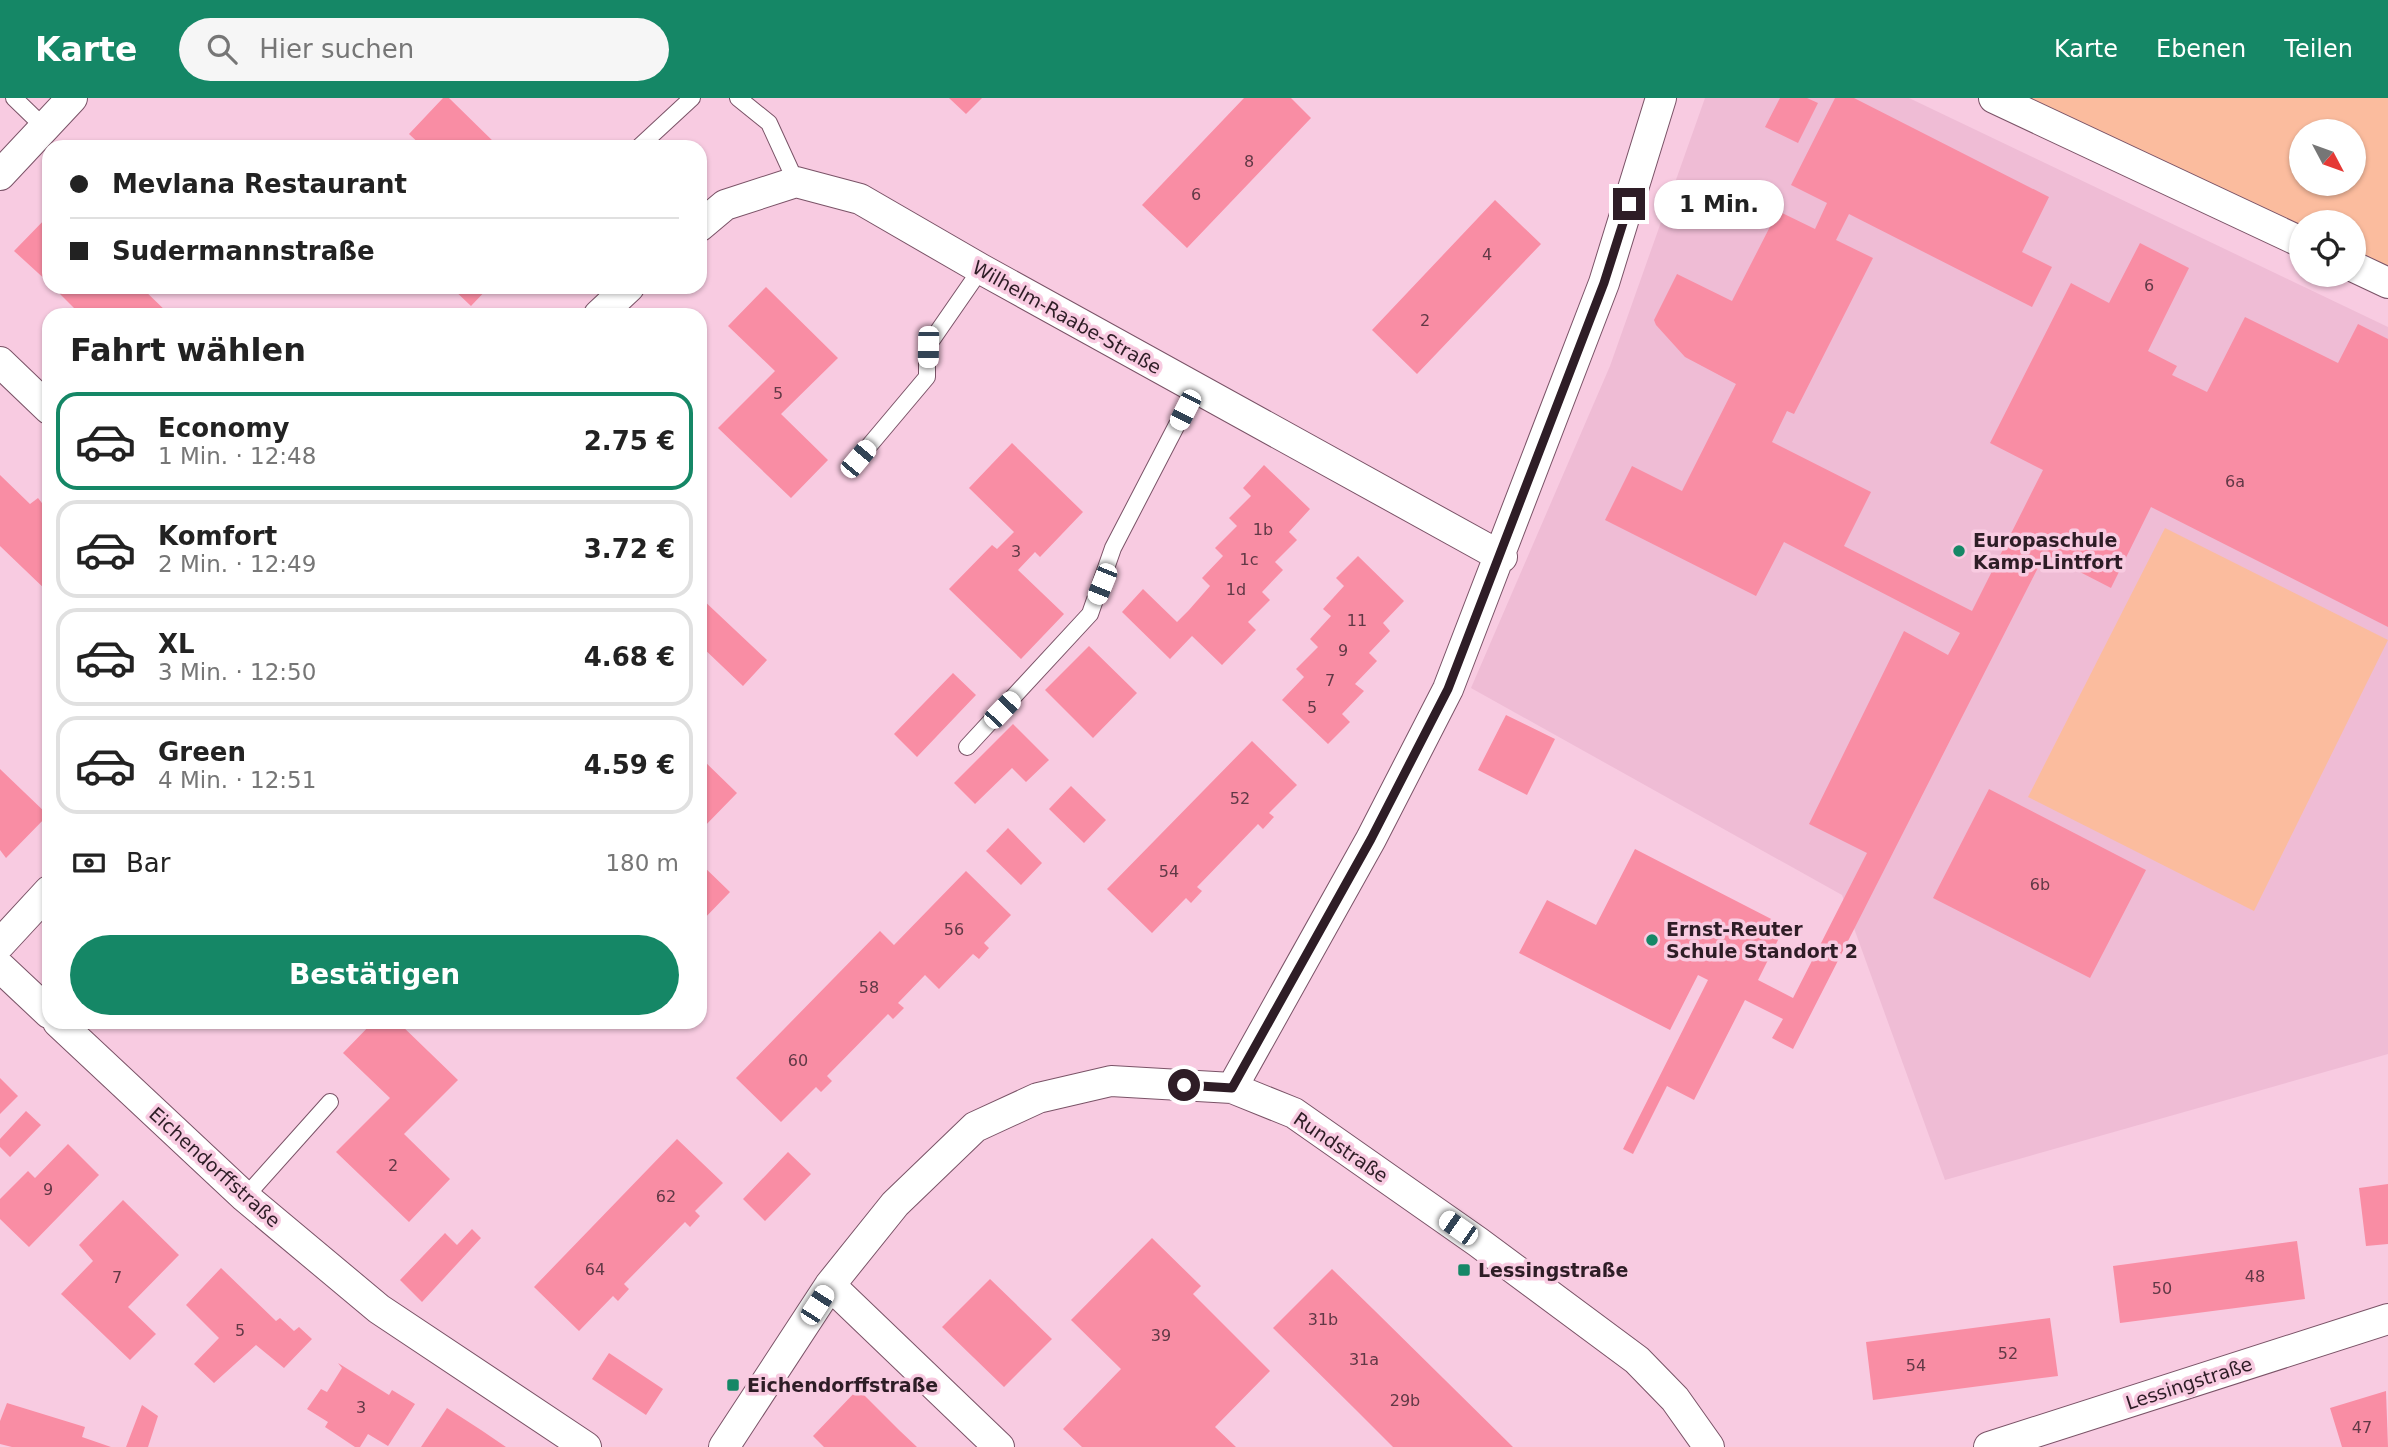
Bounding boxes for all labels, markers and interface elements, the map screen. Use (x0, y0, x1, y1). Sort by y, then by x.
search box (179, 18, 669, 81)
text: Karte (35, 30, 137, 69)
icon: search (203, 30, 241, 68)
text: Hier suchen (259, 34, 414, 64)
text: Karte (2054, 35, 2118, 63)
text: Ebenen (2156, 35, 2246, 63)
text: Teilen (2284, 35, 2353, 63)
north arrow (2289, 119, 2366, 196)
map controls (2289, 119, 2366, 287)
house number: 8 (1244, 152, 1254, 171)
text: Mevlana Restaurant (112, 169, 407, 199)
callout: 1 Min. (1654, 180, 1783, 228)
house number: 6 (1191, 185, 1201, 204)
route end (1613, 188, 1645, 220)
text: 1 Min. (1679, 191, 1759, 217)
button: locate (2289, 210, 2366, 287)
text: Sudermannstraße (112, 236, 375, 266)
house number: 4 (1482, 245, 1492, 264)
street label: Wilhelm-Raabe-Straße (969, 256, 1165, 378)
house number: 6 (2144, 276, 2154, 295)
house number: 2 (1420, 311, 1430, 330)
car (918, 326, 939, 368)
text: Fahrt wählen (70, 331, 306, 369)
house number: 5 (773, 384, 783, 403)
car (1167, 387, 1204, 433)
icon: car (74, 410, 137, 473)
text: Economy (158, 413, 289, 443)
text: 2.75 € (584, 426, 675, 456)
car (837, 436, 880, 482)
text: 1 Min. · 12:48 (158, 443, 316, 469)
house number: 6a (2225, 472, 2245, 491)
icon: car (74, 518, 137, 581)
house number: 1b (1253, 520, 1273, 539)
text: Komfort (158, 521, 277, 551)
place label: Europaschule Kamp-Lintfort (1973, 529, 2123, 573)
text: 3.72 € (584, 534, 675, 564)
house number: 3 (1011, 542, 1021, 561)
marker: Europaschule Kamp-Lintfort (1951, 543, 1967, 559)
house number: 1c (1240, 550, 1258, 569)
text: 2 Min. · 12:49 (158, 551, 316, 577)
car (1085, 561, 1120, 607)
house number: 1d (1226, 580, 1246, 599)
house number: 11 (1347, 611, 1367, 630)
icon: car (74, 626, 137, 689)
text: XL (158, 629, 195, 659)
house number: 9 (1338, 641, 1348, 660)
text: 4.68 € (584, 642, 675, 672)
text: 3 Min. · 12:50 (158, 659, 316, 685)
house number: 7 (1325, 671, 1335, 690)
car (980, 688, 1025, 732)
house number: 5 (1307, 698, 1317, 717)
icon: car (74, 734, 137, 797)
text: Green (158, 737, 246, 767)
text: 4.59 € (584, 750, 675, 780)
text: 4 Min. · 12:51 (158, 767, 316, 793)
house number: 52 (1230, 789, 1250, 808)
icon: cash (70, 844, 108, 882)
text: Bar (126, 848, 170, 878)
text: 180 m (605, 850, 679, 876)
house number: 54 (1159, 862, 1179, 881)
house number: 6b (2030, 875, 2050, 894)
place label: Ernst-Reuter Schule Standort 2 (1666, 918, 1858, 962)
house number: 56 (944, 920, 964, 939)
marker: Ernst-Reuter Schule Standort 2 (1644, 932, 1660, 948)
button: Bestätigen (70, 935, 679, 1015)
house number: 58 (859, 978, 879, 997)
house number: 60 (788, 1051, 808, 1070)
route start (1168, 1069, 1200, 1101)
street label: Eichendorffstraße (145, 1102, 285, 1232)
street label: Rundstraße (1290, 1107, 1392, 1187)
house number: 2 (388, 1156, 398, 1175)
house number: 9 (43, 1180, 53, 1199)
house number: 62 (656, 1187, 676, 1206)
car (1435, 1207, 1482, 1249)
place label: Lessingstraße (1478, 1259, 1628, 1281)
house number: 64 (585, 1260, 605, 1279)
marker: Lessingstraße (1456, 1262, 1472, 1278)
house number: 48 (2245, 1267, 2265, 1286)
house number: 7 (112, 1268, 122, 1287)
house number: 50 (2152, 1279, 2172, 1298)
car (797, 1282, 838, 1328)
house number: 31b (1308, 1310, 1338, 1329)
house number: 5 (235, 1321, 245, 1340)
house number: 39 (1151, 1326, 1171, 1345)
house number: 52 (1998, 1344, 2018, 1363)
house number: 31a (1349, 1350, 1379, 1369)
street label: Lessingstraße (2123, 1352, 2255, 1414)
house number: 54 (1906, 1356, 1926, 1375)
place label: Eichendorffstraße (747, 1374, 938, 1396)
marker: Eichendorffstraße (725, 1377, 741, 1393)
house number: 29b (1390, 1391, 1420, 1410)
house number: 3 (356, 1398, 366, 1417)
house number: 47 (2352, 1418, 2372, 1437)

